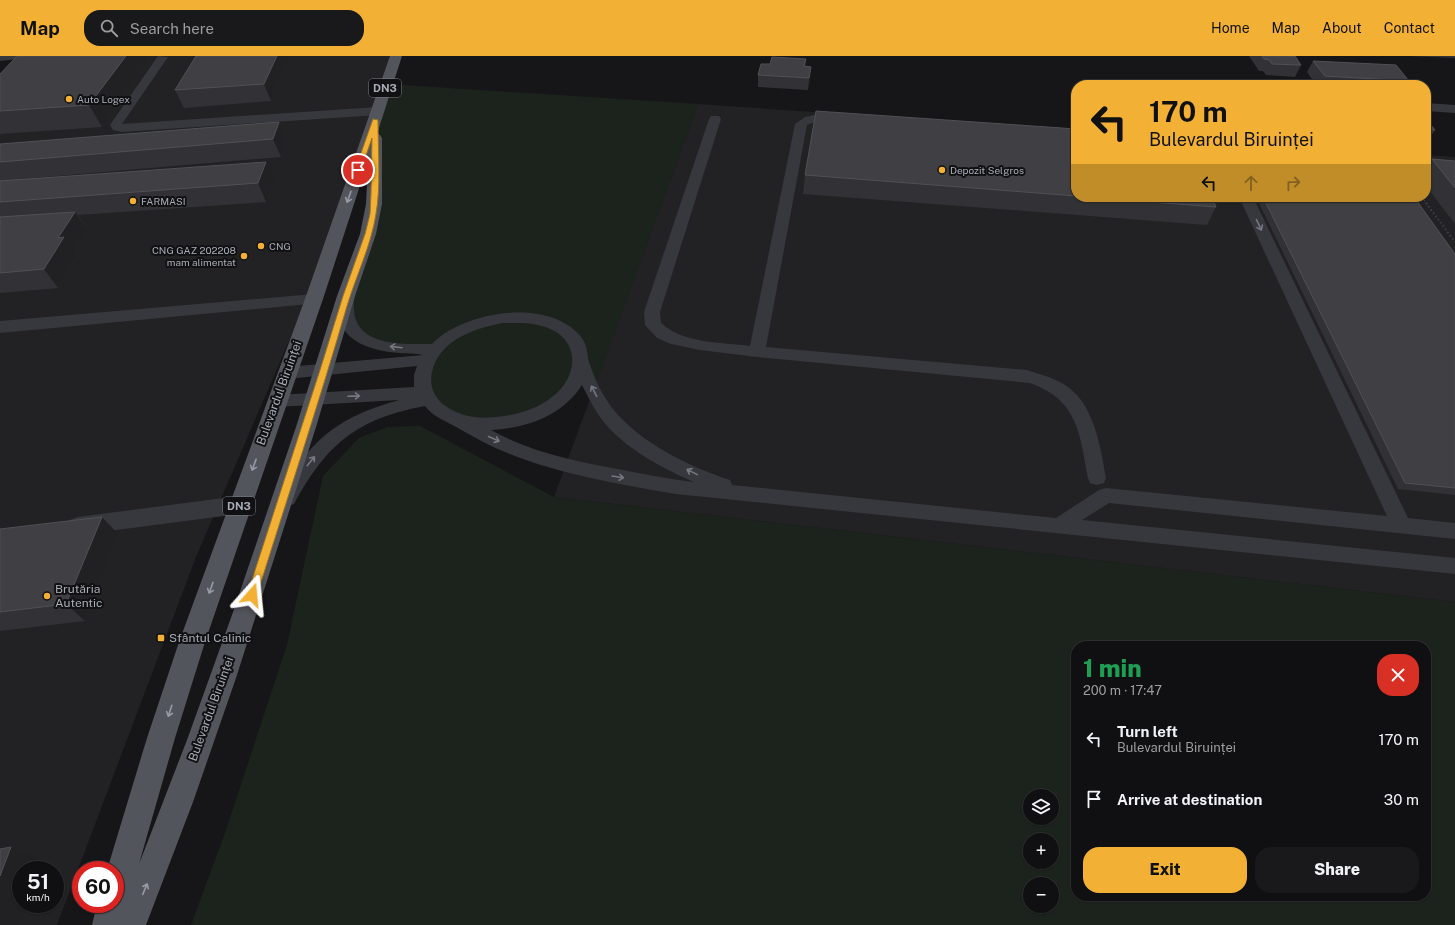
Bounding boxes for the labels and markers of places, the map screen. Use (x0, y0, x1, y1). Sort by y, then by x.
place label: Auto Logex (77, 93, 130, 105)
marker: Auto Logex (64, 94, 74, 104)
pin (341, 153, 375, 187)
place label: Depozit Selgros (950, 164, 1024, 176)
marker: Depozit Selgros (937, 165, 947, 175)
place label: FARMASI (141, 195, 185, 207)
marker: FARMASI (128, 196, 138, 206)
place label: CNG (269, 240, 291, 252)
marker: CNG (256, 241, 266, 251)
place label: CNG GAZ 202208 mam alimentat (152, 244, 236, 268)
marker: CNG GAZ 202208 mam alimentat (239, 251, 249, 261)
place label: Brutăria Autentic (55, 582, 103, 610)
marker: Brutăria Autentic (42, 591, 52, 601)
place label: Sfântul Calinic (169, 631, 251, 645)
marker: Sfântul Calinic (156, 633, 166, 643)

